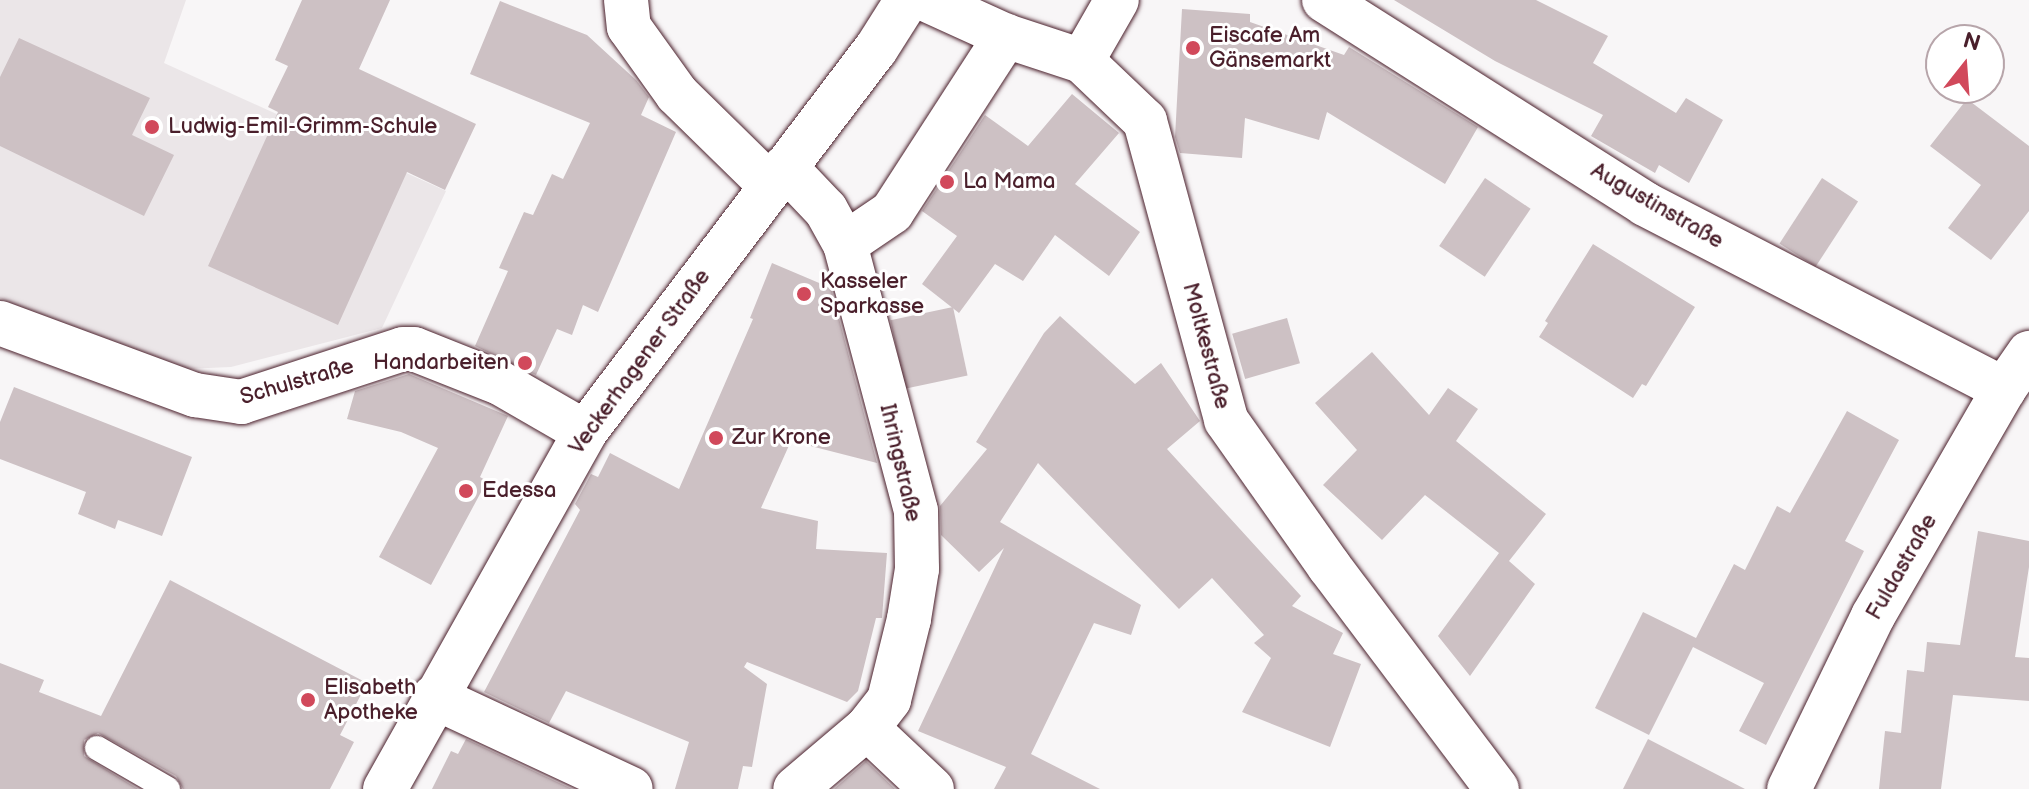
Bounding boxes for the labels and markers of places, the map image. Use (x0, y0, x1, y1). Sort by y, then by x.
place label: Eiscafe Am Gänsemarkt (1209, 22, 1331, 74)
marker: Eiscafe Am Gänsemarkt (1184, 39, 1202, 57)
place label: Ludwig-Emil-Grimm-Schule (168, 114, 437, 140)
marker: Ludwig-Emil-Grimm-Schule (143, 118, 161, 136)
place label: La Mama (963, 169, 1055, 195)
marker: La Mama (938, 173, 956, 191)
place label: Kasseler Sparkasse (820, 268, 924, 320)
marker: Kasseler Sparkasse (795, 285, 813, 303)
place label: Handarbeiten (373, 350, 509, 376)
marker: Handarbeiten (516, 354, 534, 372)
place label: Zur Krone (732, 425, 831, 451)
marker: Zur Krone (707, 429, 725, 447)
place label: Edessa (482, 478, 556, 504)
marker: Edessa (457, 482, 475, 500)
place label: Elisabeth Apotheke (324, 674, 418, 726)
marker: Elisabeth Apotheke (299, 691, 317, 709)

